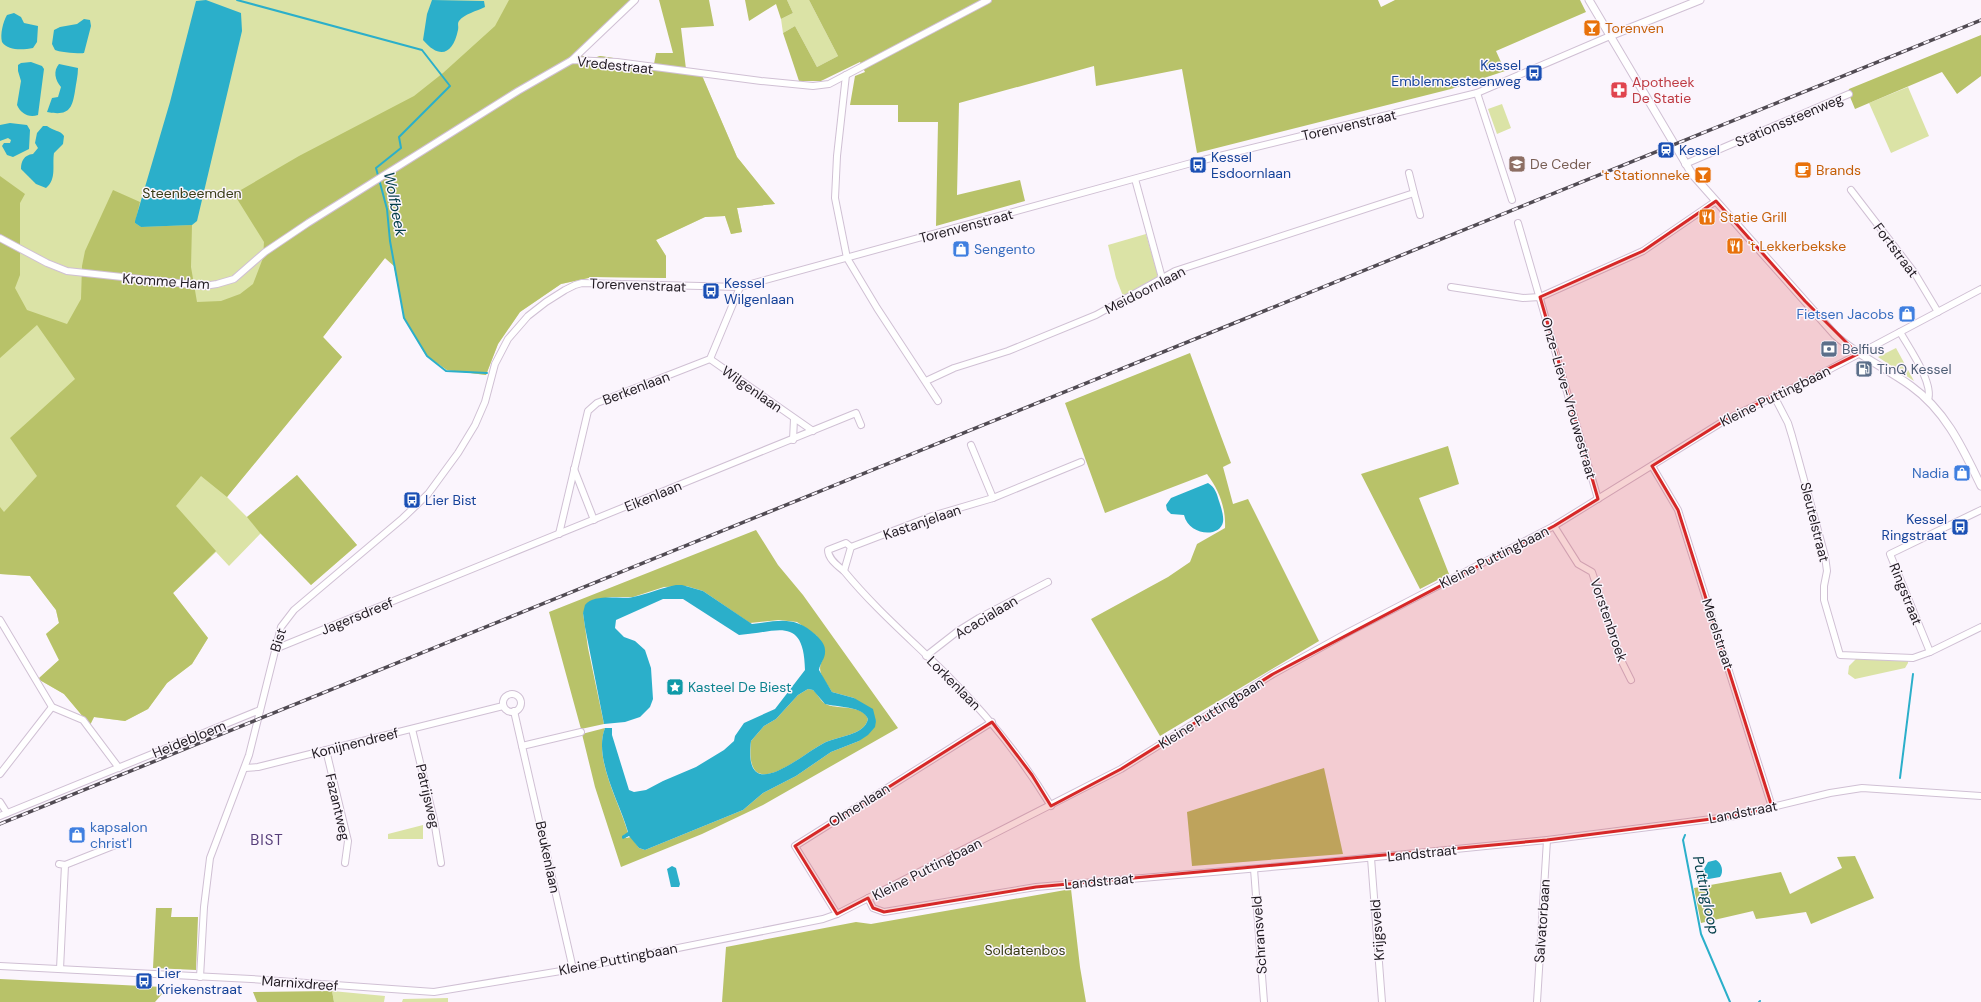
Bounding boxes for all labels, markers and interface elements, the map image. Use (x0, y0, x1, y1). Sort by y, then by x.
bar icon: Torenven (1582, 18, 1602, 38)
place label: Torenven (1605, 19, 1664, 37)
street label: Vredestraat (576, 52, 654, 78)
place label: Kessel Emblemsesteenweg (1391, 56, 1521, 90)
bus stop icon: Kessel Emblemsesteenweg (1524, 63, 1544, 83)
place label: Apotheek De Statie (1632, 73, 1695, 107)
pharmacy icon: Apotheek De Statie (1609, 80, 1629, 100)
street label: Stationssteenweg (1732, 89, 1846, 151)
street label: Torenvenstraat (1300, 105, 1398, 145)
station icon: Kessel (1656, 140, 1676, 160)
place label: Kessel (1679, 141, 1720, 159)
place label: Kessel Esdoornlaan (1211, 148, 1291, 182)
school or university icon: De Ceder (1507, 154, 1527, 174)
bus stop icon: Kessel Esdoornlaan (1188, 155, 1208, 175)
place label: De Ceder (1530, 155, 1591, 173)
cafe icon: Brands (1793, 160, 1813, 180)
place label: Brands (1816, 161, 1861, 179)
bar icon: 't Stationneke (1693, 165, 1713, 185)
place label: 't Stationneke (1602, 166, 1690, 184)
water label: Wolfbeek (379, 170, 411, 238)
park label: Steenbeemden (142, 184, 242, 202)
street label: Torenvenstraat (917, 205, 1015, 247)
restaurant icon: Statie Grill (1697, 207, 1717, 227)
place label: Statie Grill (1720, 208, 1787, 226)
street label: Fortstraat (1870, 219, 1922, 281)
restaurant icon: 't Lekkerbekske (1725, 236, 1745, 256)
place label: 't Lekkerbekske (1748, 237, 1846, 255)
shop icon: Sengento (951, 239, 971, 259)
place label: Sengento (974, 240, 1035, 258)
street label: Meidoornlaan (1102, 262, 1188, 318)
street label: Kromme Ham (122, 269, 210, 293)
street label: Torenvenstraat (589, 274, 687, 296)
place label: Kessel Wilgenlaan (724, 274, 794, 308)
bus stop icon: Kessel Wilgenlaan (701, 281, 721, 301)
shop icon: Fietsen Jacobs (1897, 304, 1917, 324)
place label: Fietsen Jacobs (1796, 305, 1894, 323)
street label: Onze-Lieve-Vrouwestraat (1537, 315, 1601, 481)
bank icon: Belfius (1819, 339, 1839, 359)
place label: Belfius (1842, 340, 1884, 358)
fuel station icon: TinQ Kessel (1854, 359, 1874, 379)
place label: TinQ Kessel (1877, 360, 1952, 378)
street label: Kleine Puttingbaan (1717, 361, 1833, 431)
street label: Wilgenlaan (718, 362, 786, 416)
street label: Berkenlaan (600, 367, 672, 409)
shop icon: Nadia (1952, 463, 1972, 483)
place label: Nadia (1912, 464, 1949, 482)
street label: Eikenlaan (622, 476, 684, 516)
street label: Sleutelstraat (1796, 480, 1834, 564)
bus stop icon: Lier Bist (402, 490, 422, 510)
place label: Lier Bist (425, 491, 477, 509)
street label: Kastanjelaan (881, 500, 963, 544)
place label: Kessel Ringstraat (1882, 510, 1947, 544)
bus stop icon: Kessel Ringstraat (1950, 517, 1970, 537)
street label: Kleine Puttingbaan (1436, 522, 1552, 592)
street label: Ringstraat (1885, 560, 1927, 628)
street label: Vorstenbroek (1586, 576, 1632, 664)
street label: Acacialaan (951, 591, 1021, 643)
street label: Jagersdreef (318, 593, 396, 639)
street label: Merelstraat (1698, 596, 1738, 672)
street label: Bist (266, 626, 290, 654)
street label: Lorkenlaan (923, 652, 985, 714)
street label: Kleine Puttingbaan (1155, 673, 1267, 753)
place icon: Kasteel De Biest (665, 677, 685, 697)
place label: Kasteel De Biest (688, 678, 792, 696)
street label: Heidebloem (149, 716, 229, 762)
street label: Konijnendreef (310, 723, 401, 763)
street label: Patrijsweg (412, 762, 444, 830)
street label: Fazantweg (322, 772, 354, 842)
street label: Olmenlaan (825, 779, 893, 831)
street label: Landstraat (1707, 797, 1779, 827)
place label: kapsalon christ'l (90, 818, 147, 852)
street label: Beukenlaan (532, 819, 564, 895)
shop icon: kapsalon christ'l (67, 825, 87, 845)
district label: BIST (250, 830, 284, 850)
street label: Kleine Puttingbaan (869, 834, 985, 904)
street label: Landstraat (1386, 840, 1458, 866)
water label: Puttingloop (1688, 854, 1724, 936)
street label: Landstraat (1063, 869, 1135, 893)
street label: Salvatorbaan (1530, 878, 1554, 964)
street label: Schransveld (1247, 895, 1271, 975)
street label: Krijgsveld (1366, 899, 1388, 961)
street label: Kleine Puttingbaan (557, 939, 679, 979)
park label: Soldatenbos (984, 941, 1066, 959)
place label: Lier Kriekenstraat (157, 964, 242, 998)
bus stop icon: Lier Kriekenstraat (134, 971, 154, 991)
street label: Marnixdreef (261, 971, 339, 995)

